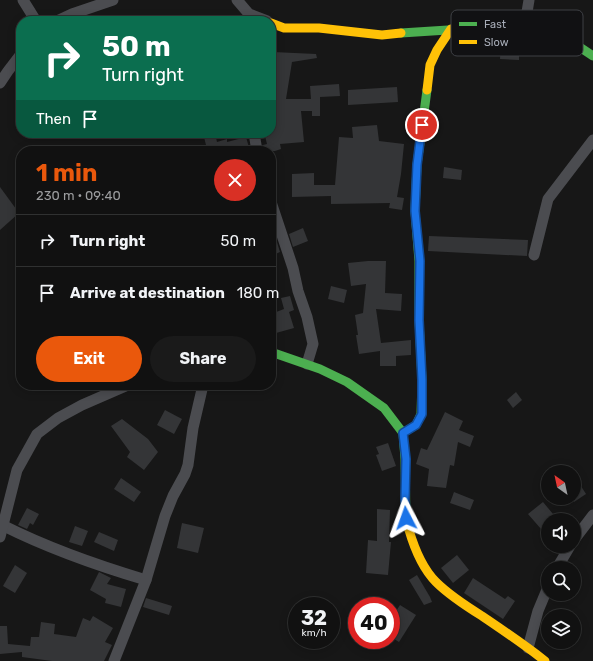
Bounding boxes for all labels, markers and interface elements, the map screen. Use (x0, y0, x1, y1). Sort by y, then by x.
legend (451, 10, 583, 56)
text: Fast (484, 18, 507, 31)
text: 50 m (102, 30, 171, 63)
icon: right (36, 32, 88, 84)
text: Slow (484, 36, 509, 49)
text: Turn right (102, 64, 184, 86)
icon: arrive (79, 108, 101, 130)
pin (405, 108, 439, 142)
text: Then (36, 110, 71, 128)
icon: arrive (411, 114, 433, 136)
text: 1 min (36, 159, 97, 187)
button: close (214, 159, 256, 201)
text: 230 m · 09:40 (36, 188, 121, 203)
icon: right (36, 230, 58, 252)
text: Turn right (70, 232, 145, 250)
text: 50 m (221, 232, 256, 250)
icon: arrive (36, 282, 58, 304)
text: Arrive at destination (70, 284, 225, 302)
text: 180 m (237, 284, 279, 302)
button: Exit (36, 336, 142, 382)
button: Share (150, 336, 256, 382)
north arrow (541, 465, 581, 505)
map controls (541, 465, 581, 649)
position arrow (385, 497, 427, 539)
button: sound (541, 513, 581, 553)
button: search (541, 561, 581, 601)
speed limit sign: 40 (348, 597, 400, 649)
text: 32 (301, 606, 327, 630)
button: layers (541, 609, 581, 649)
text: km/h (302, 627, 326, 639)

